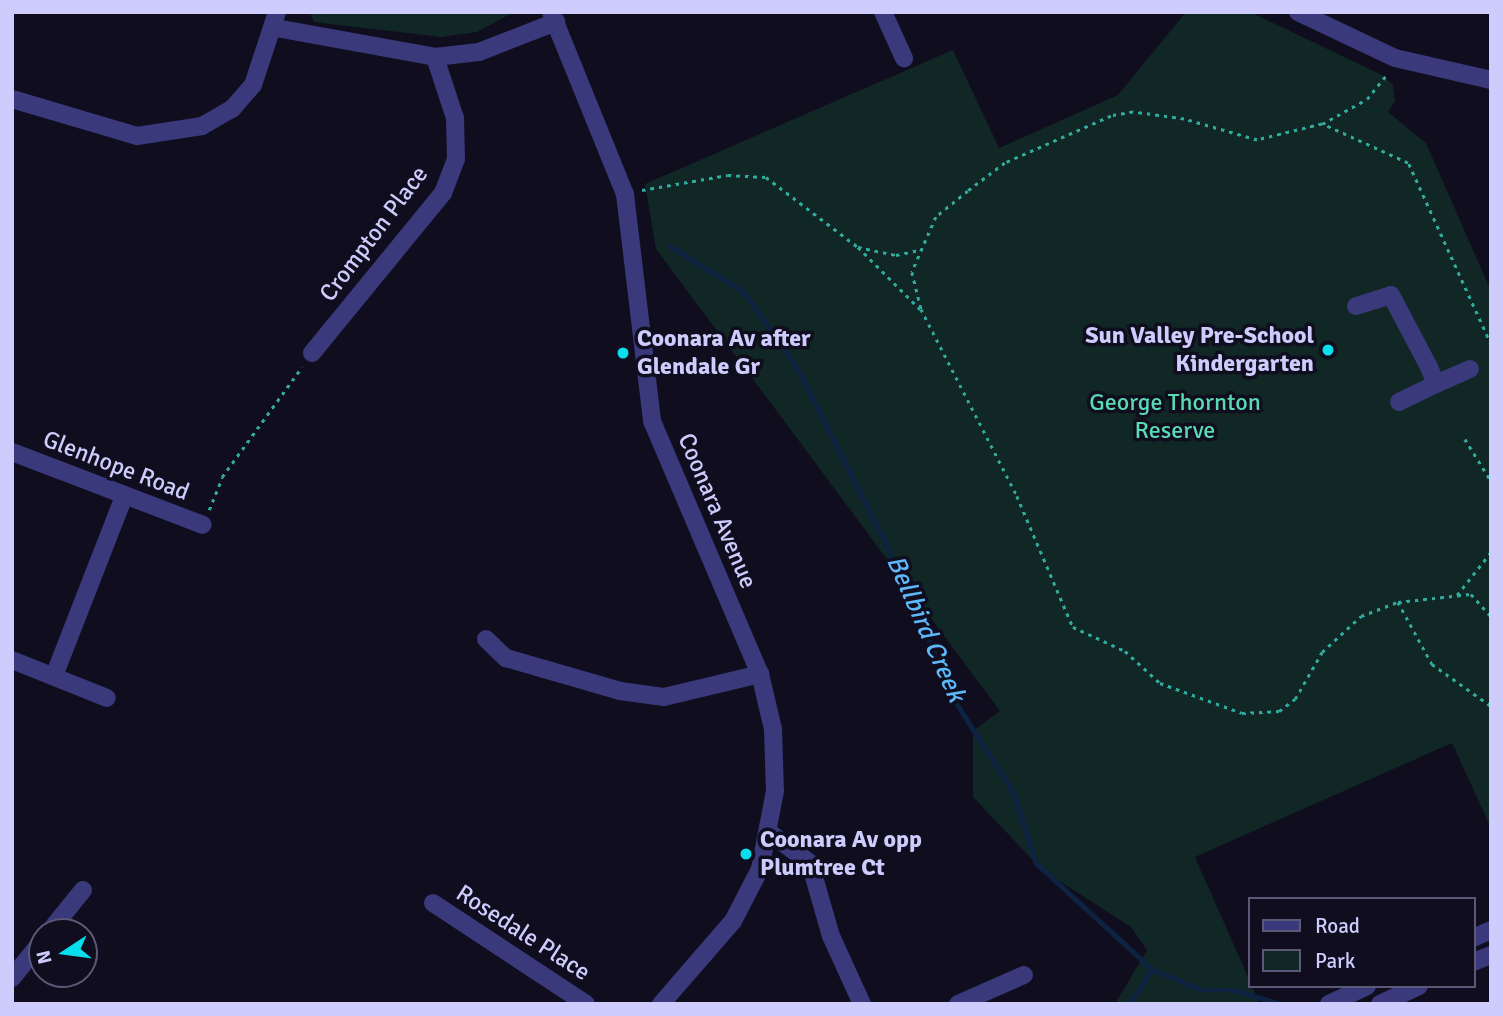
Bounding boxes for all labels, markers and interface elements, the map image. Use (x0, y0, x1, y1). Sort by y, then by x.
street label: Crompton Place (314, 161, 434, 307)
place label: Sun Valley Pre-School Kindergarten (1085, 322, 1314, 378)
place label: Coonara Av after Glendale Gr (637, 325, 811, 381)
marker: Sun Valley Pre-School Kindergarten (1320, 342, 1336, 358)
marker: Coonara Av after Glendale Gr (615, 345, 631, 361)
park label: George Thornton Reserve (1089, 389, 1261, 445)
street label: Glenhope Road (39, 425, 193, 507)
street label: Coonara Avenue (671, 429, 763, 593)
water label: Bellbird Creek (879, 551, 971, 707)
place label: Coonara Av opp Plumtree Ct (760, 826, 922, 882)
marker: Coonara Av opp Plumtree Ct (738, 846, 754, 862)
street label: Rosedale Place (451, 879, 595, 987)
legend (1248, 897, 1475, 988)
text: Road (1315, 913, 1360, 939)
north arrow (28, 918, 98, 988)
text: N (31, 948, 58, 966)
text: Park (1315, 948, 1355, 974)

